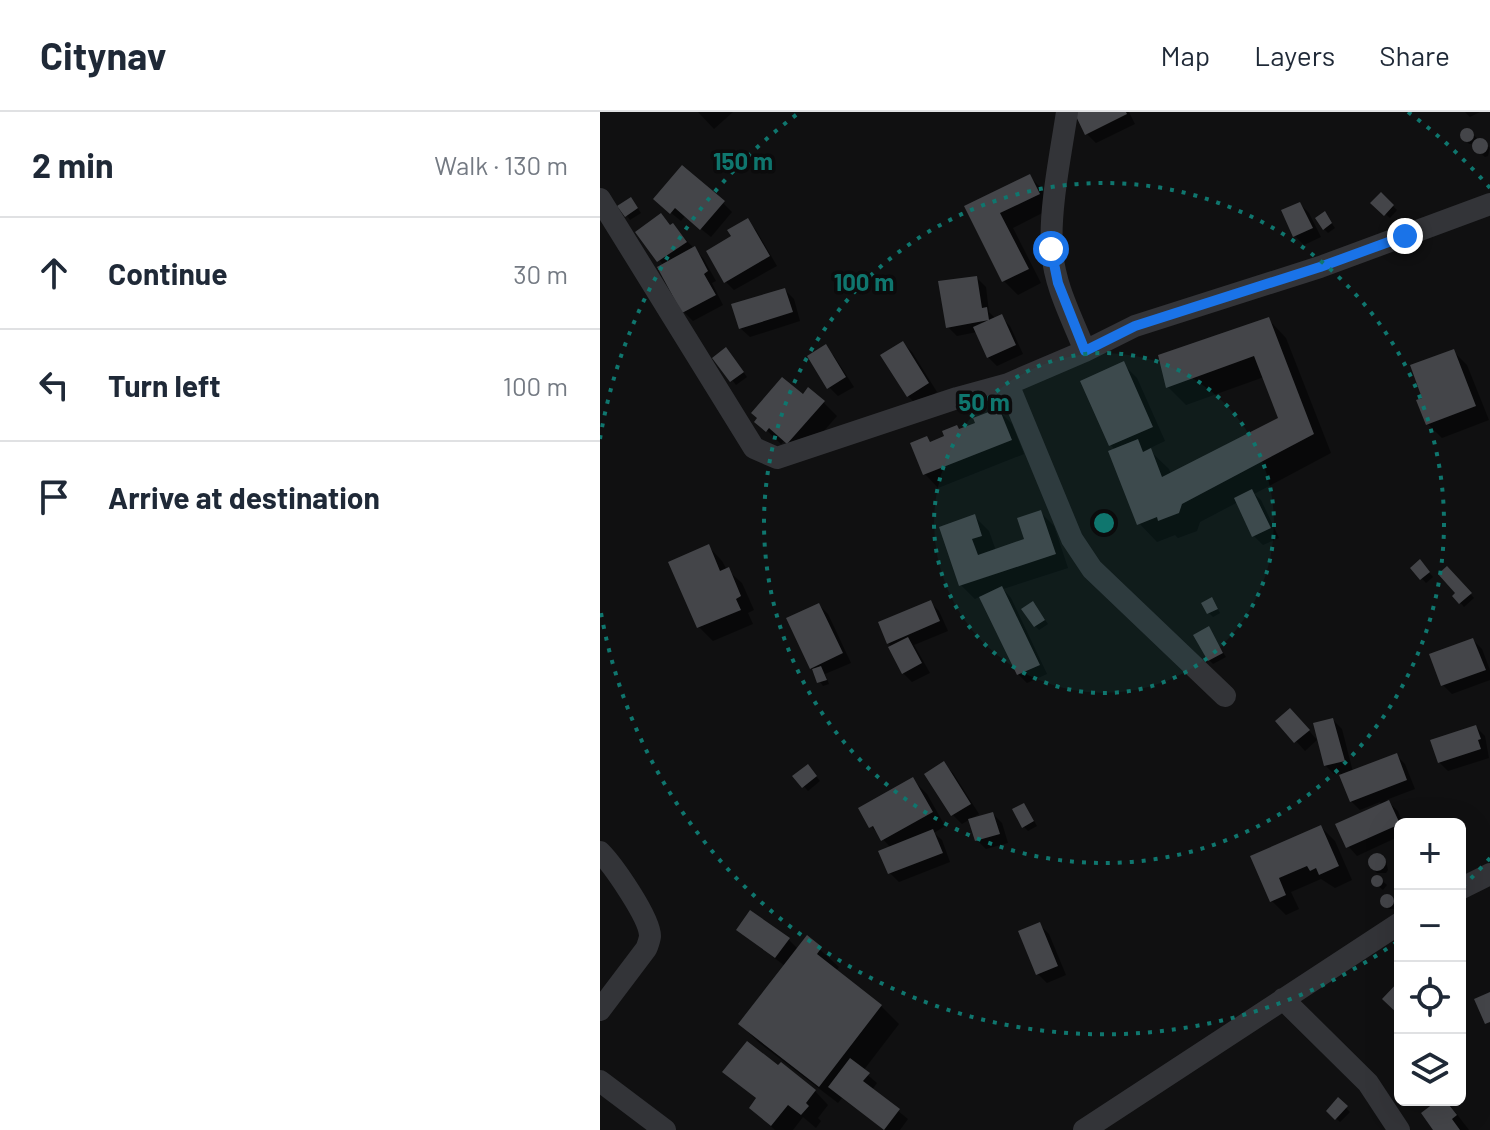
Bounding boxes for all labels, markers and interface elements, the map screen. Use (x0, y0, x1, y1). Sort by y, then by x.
text: Citynav (40, 32, 166, 78)
text: Map (1160, 38, 1210, 72)
text: Layers (1254, 38, 1335, 72)
text: Share (1379, 38, 1450, 72)
text: 2 min (32, 144, 114, 185)
text: 150 m (713, 146, 773, 175)
text: Walk · 130 m (434, 149, 568, 180)
route end (1387, 218, 1423, 254)
route start (1033, 231, 1069, 267)
icon: ahead (32, 251, 76, 295)
text: Continue (108, 255, 228, 291)
text: 30 m (513, 258, 568, 289)
text: 100 m (834, 267, 894, 296)
icon: left (32, 363, 76, 407)
text: Turn left (108, 367, 221, 403)
text: 100 m (503, 370, 568, 401)
text: 50 m (958, 387, 1010, 416)
icon: arrive (32, 475, 76, 519)
text: Arrive at destination (108, 479, 380, 515)
centre of rings (1090, 509, 1118, 537)
map controls (1394, 818, 1466, 1106)
button: + (1394, 818, 1466, 890)
button: − (1394, 890, 1466, 962)
button: locate (1394, 962, 1466, 1034)
button: layers (1394, 1034, 1466, 1106)

